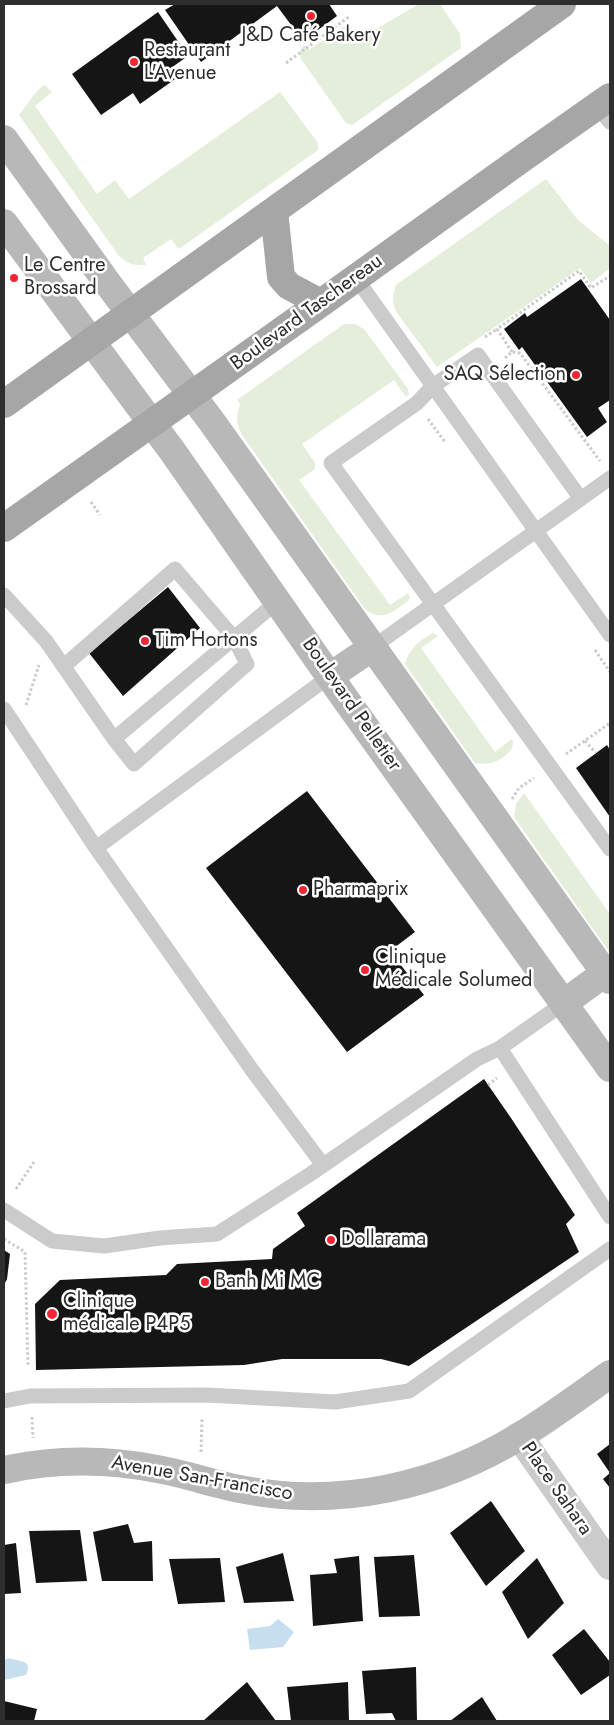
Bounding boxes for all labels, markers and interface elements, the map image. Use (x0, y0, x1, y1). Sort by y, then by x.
marker: J&D Café Bakery (305, 10, 317, 22)
place label: J&D Café Bakery (241, 24, 381, 48)
place label: Restaurant L'Avenue (144, 39, 230, 86)
marker: Restaurant L'Avenue (128, 56, 140, 68)
street label: Boulevard Taschereau (226, 250, 388, 376)
place label: Le Centre Brossard (24, 254, 105, 301)
marker: Le Centre Brossard (8, 272, 20, 284)
place label: SAQ Sélection (444, 363, 566, 387)
marker: SAQ Sélection (570, 369, 582, 381)
place label: Tim Hortons (155, 629, 257, 653)
street label: Boulevard Pelletier (296, 634, 406, 776)
marker: Tim Hortons (139, 635, 151, 647)
place label: Pharmaprix (313, 878, 408, 902)
marker: Pharmaprix (297, 884, 309, 896)
place label: Clinique Médicale Solumed (375, 946, 532, 993)
marker: Clinique Médicale Solumed (359, 964, 371, 976)
place label: Dollarama (341, 1228, 426, 1252)
marker: Dollarama (325, 1234, 337, 1246)
place label: Banh Mi MC (215, 1270, 320, 1294)
marker: Banh Mi MC (199, 1276, 211, 1288)
place label: Clinique médicale P4P5 (63, 1290, 190, 1337)
marker: Clinique médicale P4P5 (45, 1307, 59, 1321)
street label: Place Sahara (515, 1438, 597, 1540)
street label: Avenue San-Francisco (110, 1451, 294, 1507)

